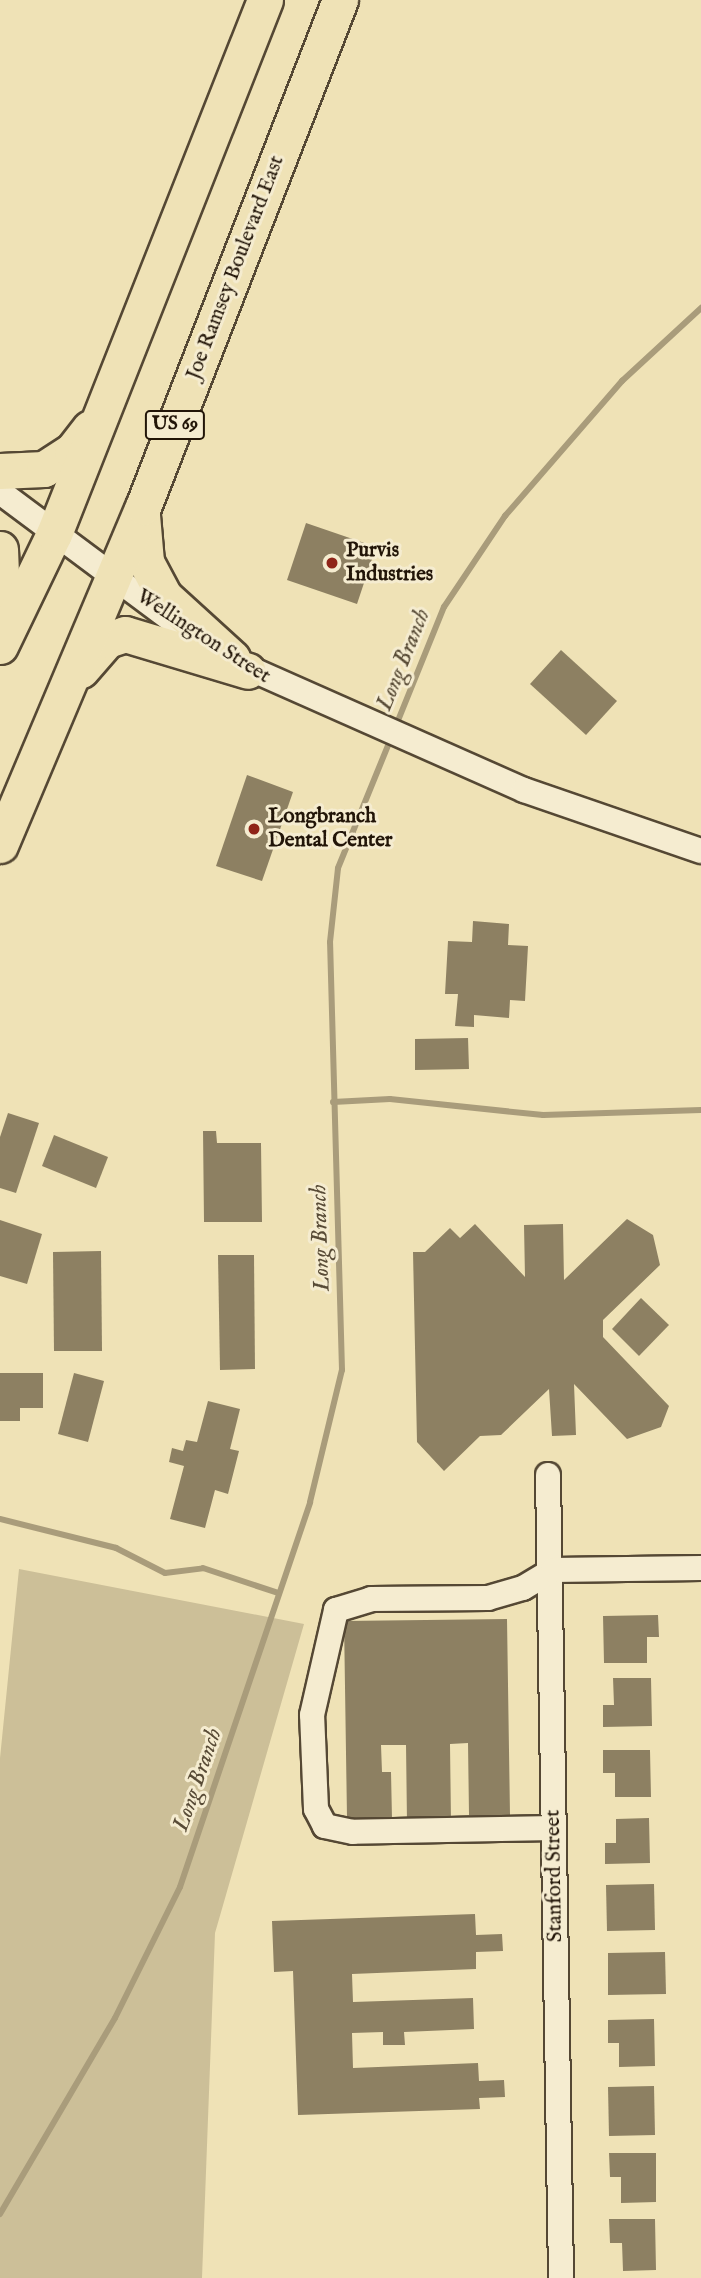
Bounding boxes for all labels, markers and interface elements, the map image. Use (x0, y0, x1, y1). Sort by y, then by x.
street label: Joe Ramsey Boulevard East (182, 152, 290, 384)
road number: US 69 (144, 410, 206, 440)
place label: Purvis Industries (346, 538, 433, 588)
marker: Purvis Industries (324, 555, 340, 571)
street label: Wellington Street (131, 584, 275, 690)
water label: Long Branch (371, 605, 437, 715)
place label: Longbranch Dental Center (268, 804, 393, 854)
marker: Longbranch Dental Center (246, 821, 262, 837)
water label: Long Branch (305, 1184, 337, 1292)
water label: Long Branch (168, 1725, 228, 1835)
street label: Stanford Street (541, 1809, 569, 1943)

